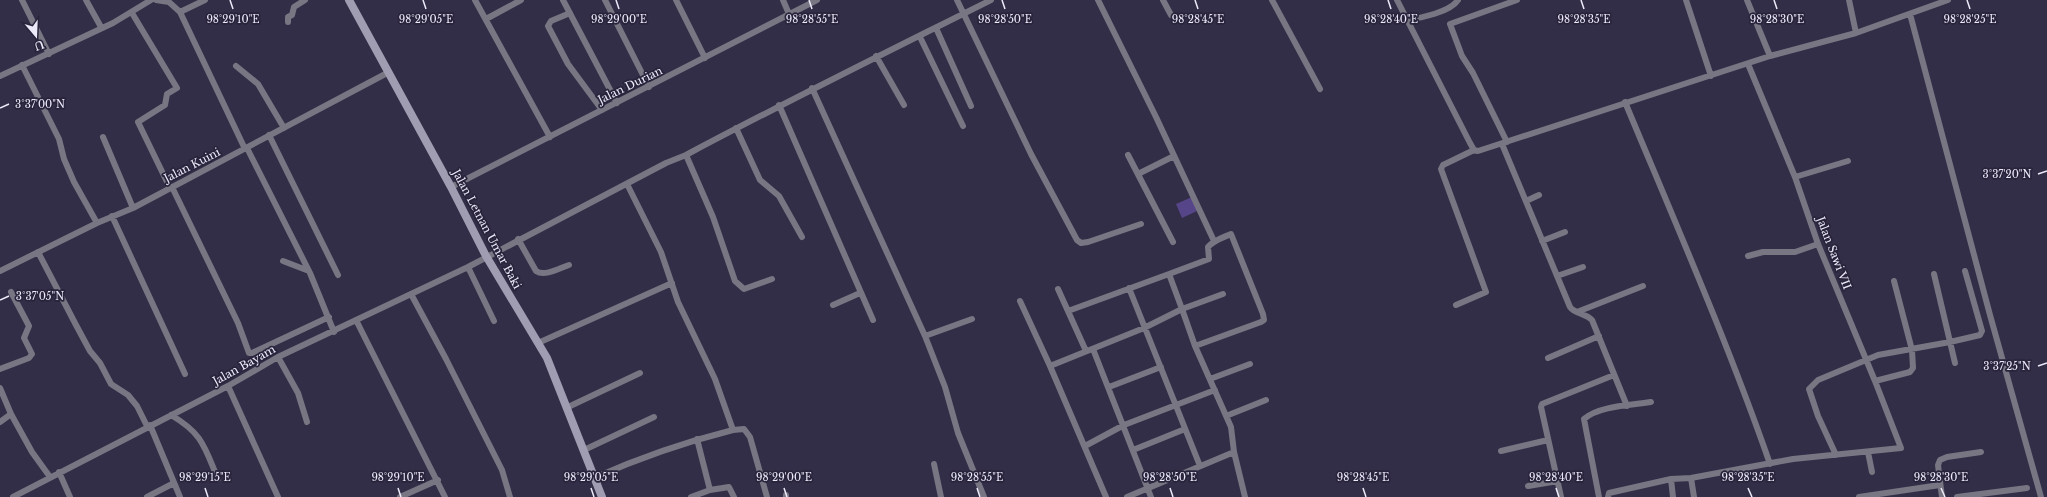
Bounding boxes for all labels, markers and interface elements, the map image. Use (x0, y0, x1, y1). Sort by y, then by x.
text: 98°29'10"E (206, 13, 260, 26)
text: 98°29'05"E (399, 13, 453, 26)
text: 98°29'00"E (591, 13, 647, 26)
text: 98°28'55"E (786, 13, 838, 26)
text: 98°28'50"E (978, 13, 1032, 26)
text: 98°28'45"E (1172, 13, 1224, 26)
text: 98°28'40"E (1364, 13, 1418, 26)
text: 98°28'35"E (1557, 13, 1611, 26)
text: 98°28'30"E (1750, 13, 1804, 26)
text: 98°28'25"E (1943, 13, 1997, 26)
north arrow (16, 16, 56, 56)
text: U (32, 37, 46, 54)
street label: Jalan Durian (594, 63, 665, 108)
text: 3°37'00"N (15, 98, 65, 111)
street label: Jalan Kuini (160, 145, 223, 186)
street label: Jalan Letnan Umar Baki (449, 165, 525, 291)
text: 3°37'20"N (1983, 168, 2031, 181)
street label: Jalan Sawi VII (1813, 213, 1854, 292)
text: 3°37'05"N (16, 290, 64, 303)
street label: Jalan Bayam (208, 342, 278, 389)
text: 3°37'25"N (1983, 360, 2031, 373)
text: 98°29'15"E (179, 471, 231, 484)
text: 98°29'10"E (371, 471, 425, 484)
text: 98°29'05"E (564, 471, 618, 484)
text: 98°29'00"E (756, 471, 812, 484)
text: 98°28'55"E (951, 471, 1003, 484)
text: 98°28'50"E (1143, 471, 1197, 484)
text: 98°28'45"E (1337, 471, 1389, 484)
text: 98°28'40"E (1529, 471, 1583, 484)
text: 98°28'35"E (1721, 471, 1775, 484)
text: 98°28'30"E (1914, 471, 1968, 484)

